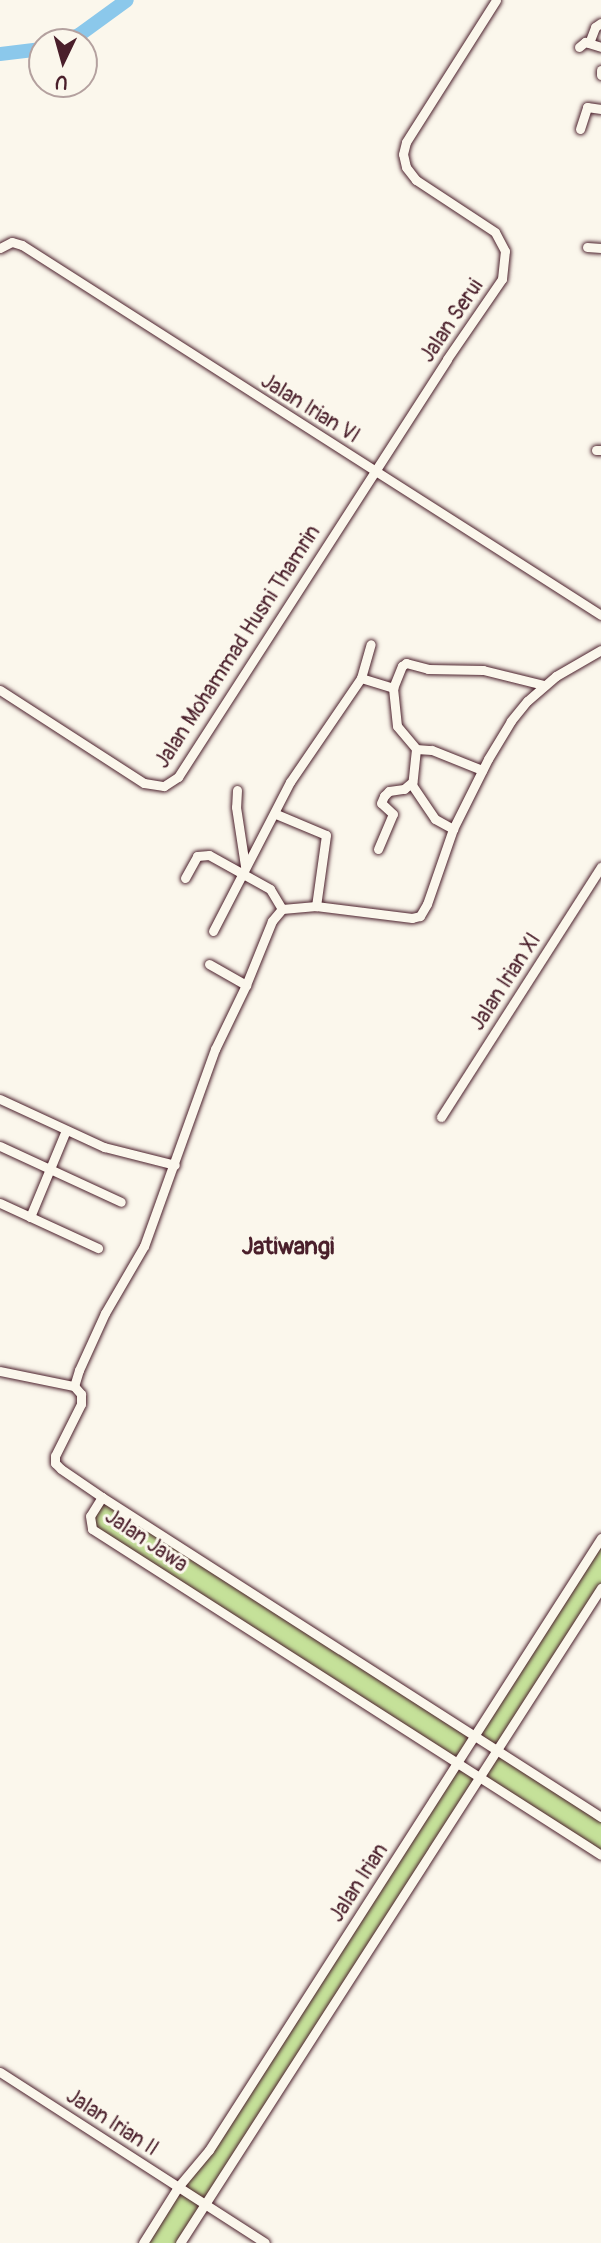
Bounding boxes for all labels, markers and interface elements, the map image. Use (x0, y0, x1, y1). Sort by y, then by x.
north arrow (28, 28, 98, 98)
text: U (54, 69, 69, 94)
street label: Jalan Serui (415, 275, 489, 367)
street label: Jalan Irian VI (256, 369, 364, 449)
street label: Jalan Mohammad Husni Thamrin (150, 521, 326, 773)
street label: Jalan Irian XI (465, 929, 547, 1035)
district label: Jatiwangi (242, 1233, 334, 1261)
street label: Jalan Jawa (100, 1504, 192, 1578)
street label: Jalan Irian (324, 1839, 394, 1927)
street label: Jalan Irian II (61, 2084, 163, 2162)

